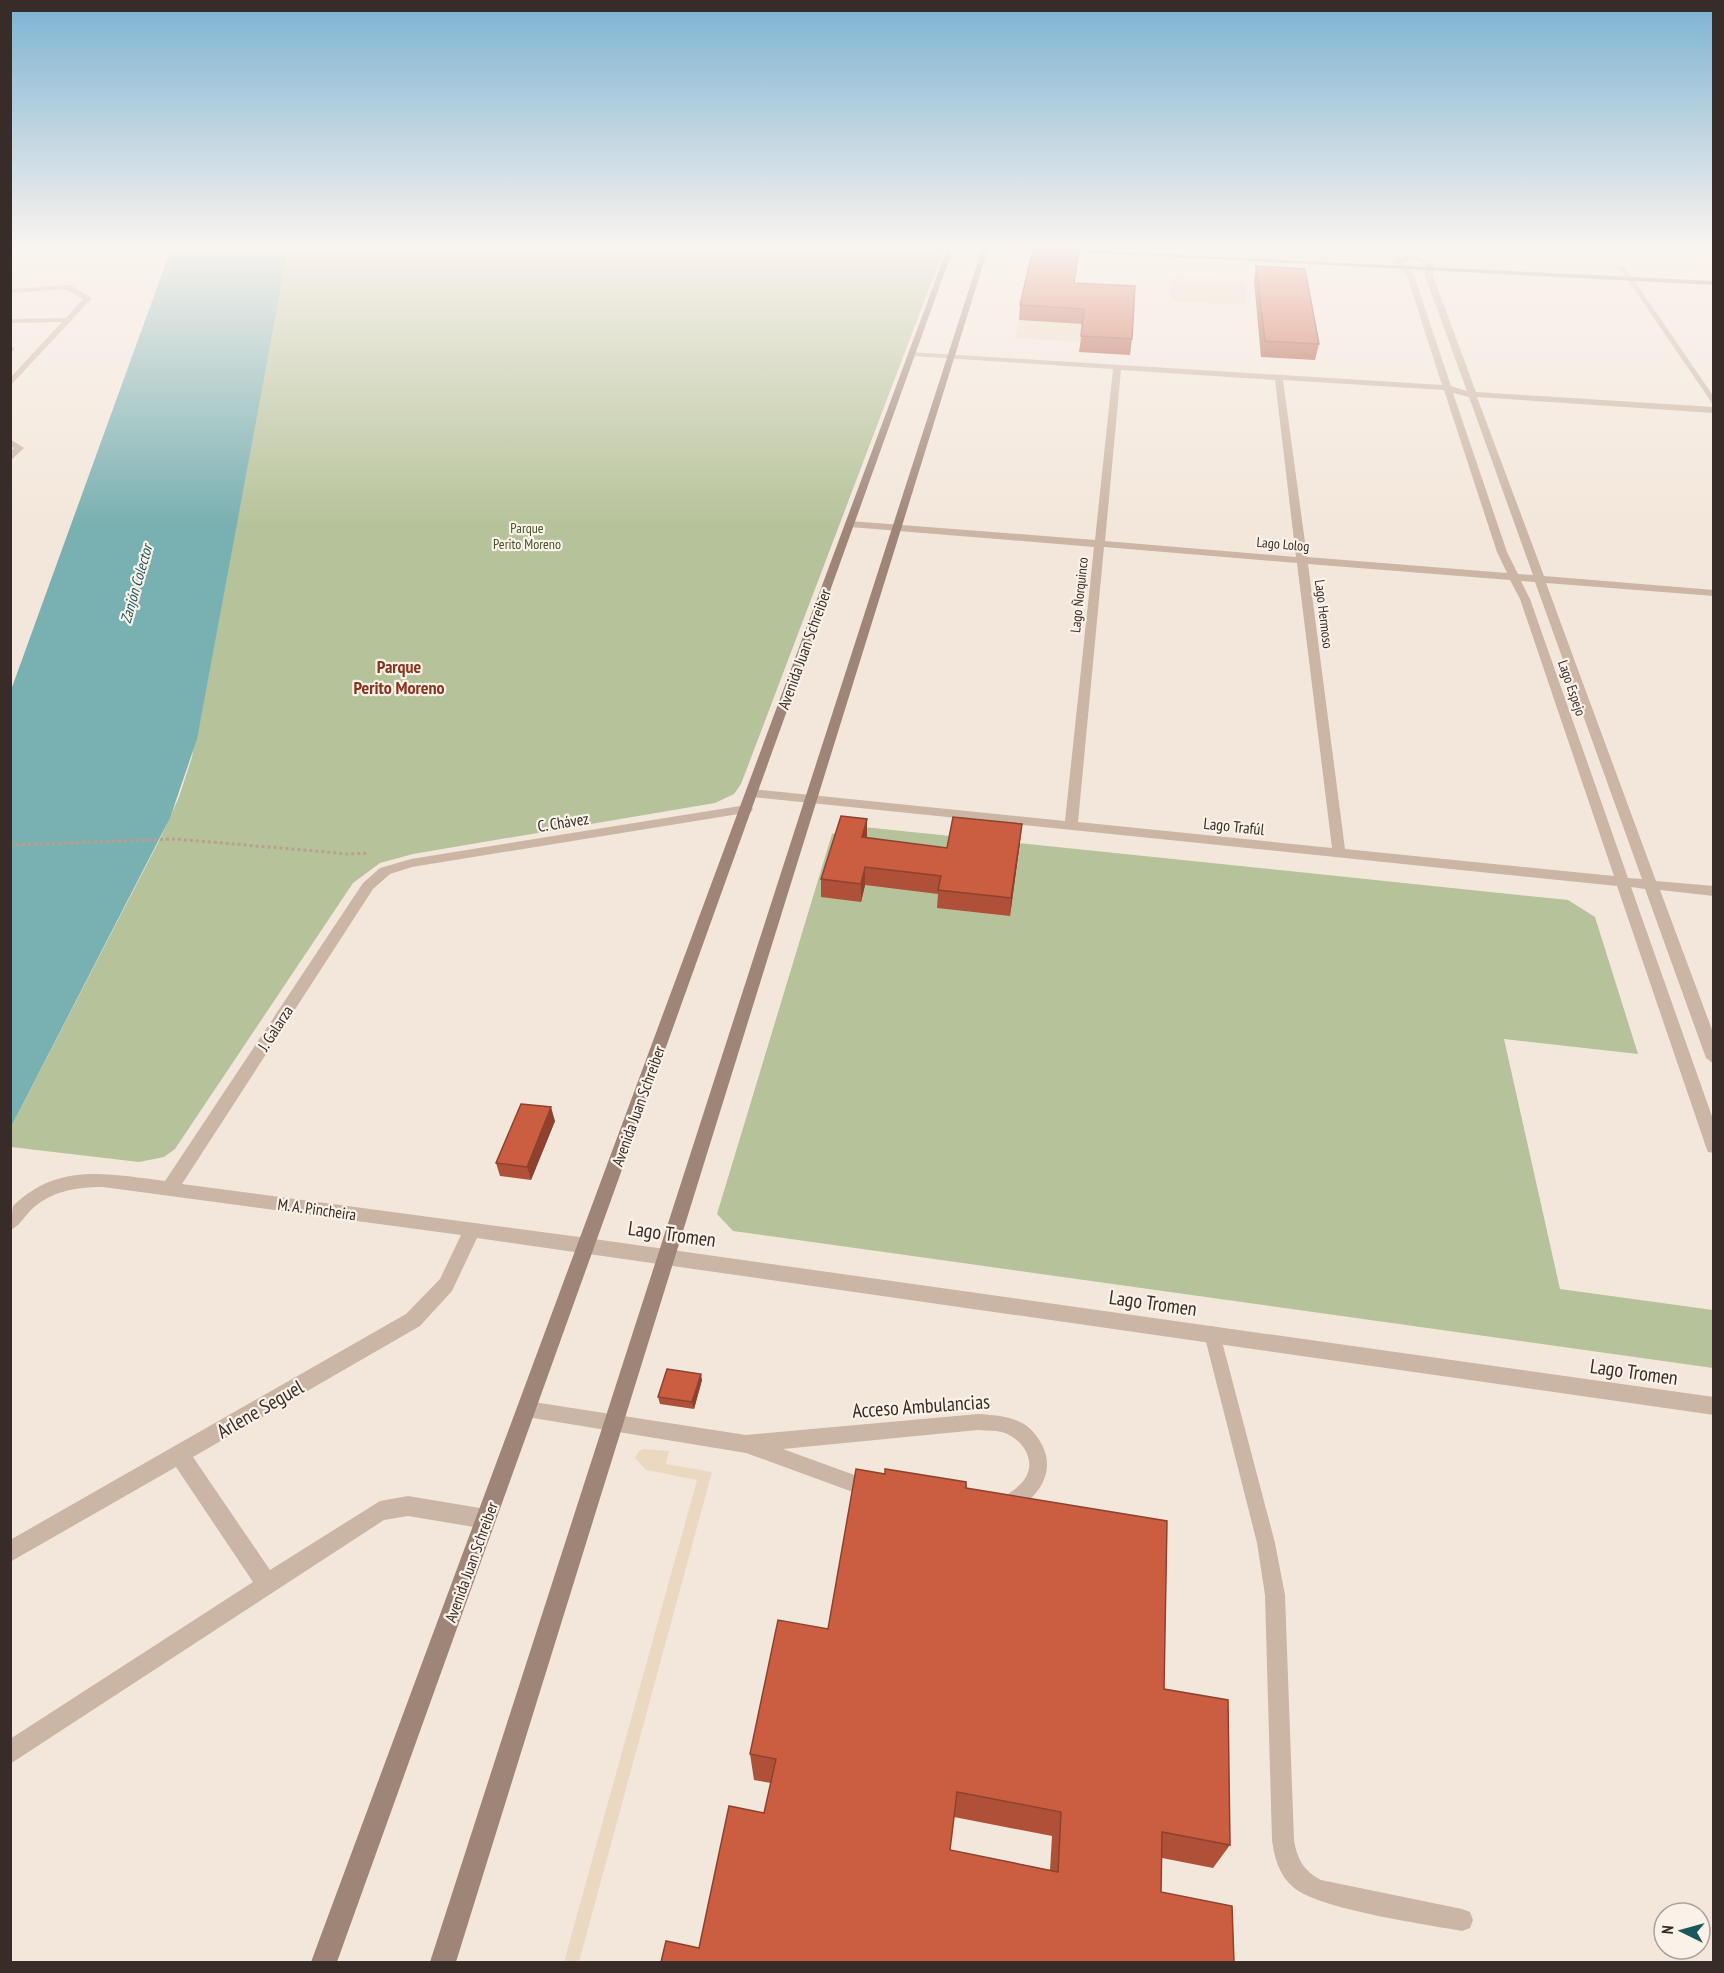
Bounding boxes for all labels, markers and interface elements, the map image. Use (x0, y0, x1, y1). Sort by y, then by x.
park label: Parque Perito Moreno (493, 519, 561, 553)
street label: Lago Lolog (1256, 533, 1310, 555)
water label: Zanjón Colector (116, 541, 157, 625)
street label: Lago Ñorquinco (1066, 556, 1092, 634)
street label: Lago Hermoso (1311, 578, 1337, 650)
street label: Avenida Juan Schreiber (773, 585, 835, 712)
district label: Parque Perito Moreno (353, 655, 445, 699)
street label: Lago Espejo (1554, 658, 1590, 718)
street label: C. Chávez (536, 808, 590, 836)
street label: Lago Trafúl (1203, 813, 1266, 839)
street label: J. Galarza (252, 1002, 297, 1055)
street label: Avenida Juan Schreiber (607, 1042, 669, 1169)
street label: M. A. Pincheira (276, 1194, 358, 1224)
street label: Lago Tromen (626, 1215, 718, 1253)
street label: Lago Tromen (1107, 1284, 1199, 1322)
street label: Lago Tromen (1588, 1353, 1680, 1391)
street label: Arlene Seguel (212, 1374, 308, 1444)
street label: Acceso Ambulancias (851, 1388, 991, 1424)
street label: Avenida Juan Schreiber (440, 1498, 502, 1625)
north arrow (1652, 1901, 1712, 1961)
text: N (1657, 1925, 1677, 1935)

